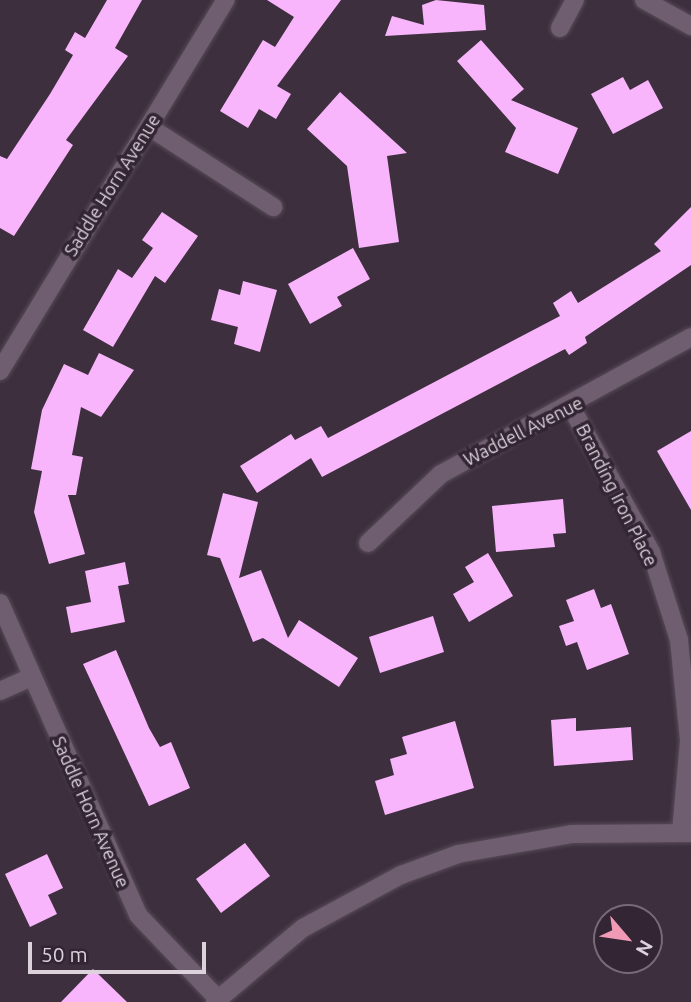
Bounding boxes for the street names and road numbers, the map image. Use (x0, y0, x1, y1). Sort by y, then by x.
street label: Saddle Horn Avenue (60, 110, 164, 260)
street label: Waddell Avenue (460, 392, 586, 470)
street label: Branding Iron Place (572, 420, 662, 570)
street label: Saddle Horn Avenue (48, 733, 134, 891)

